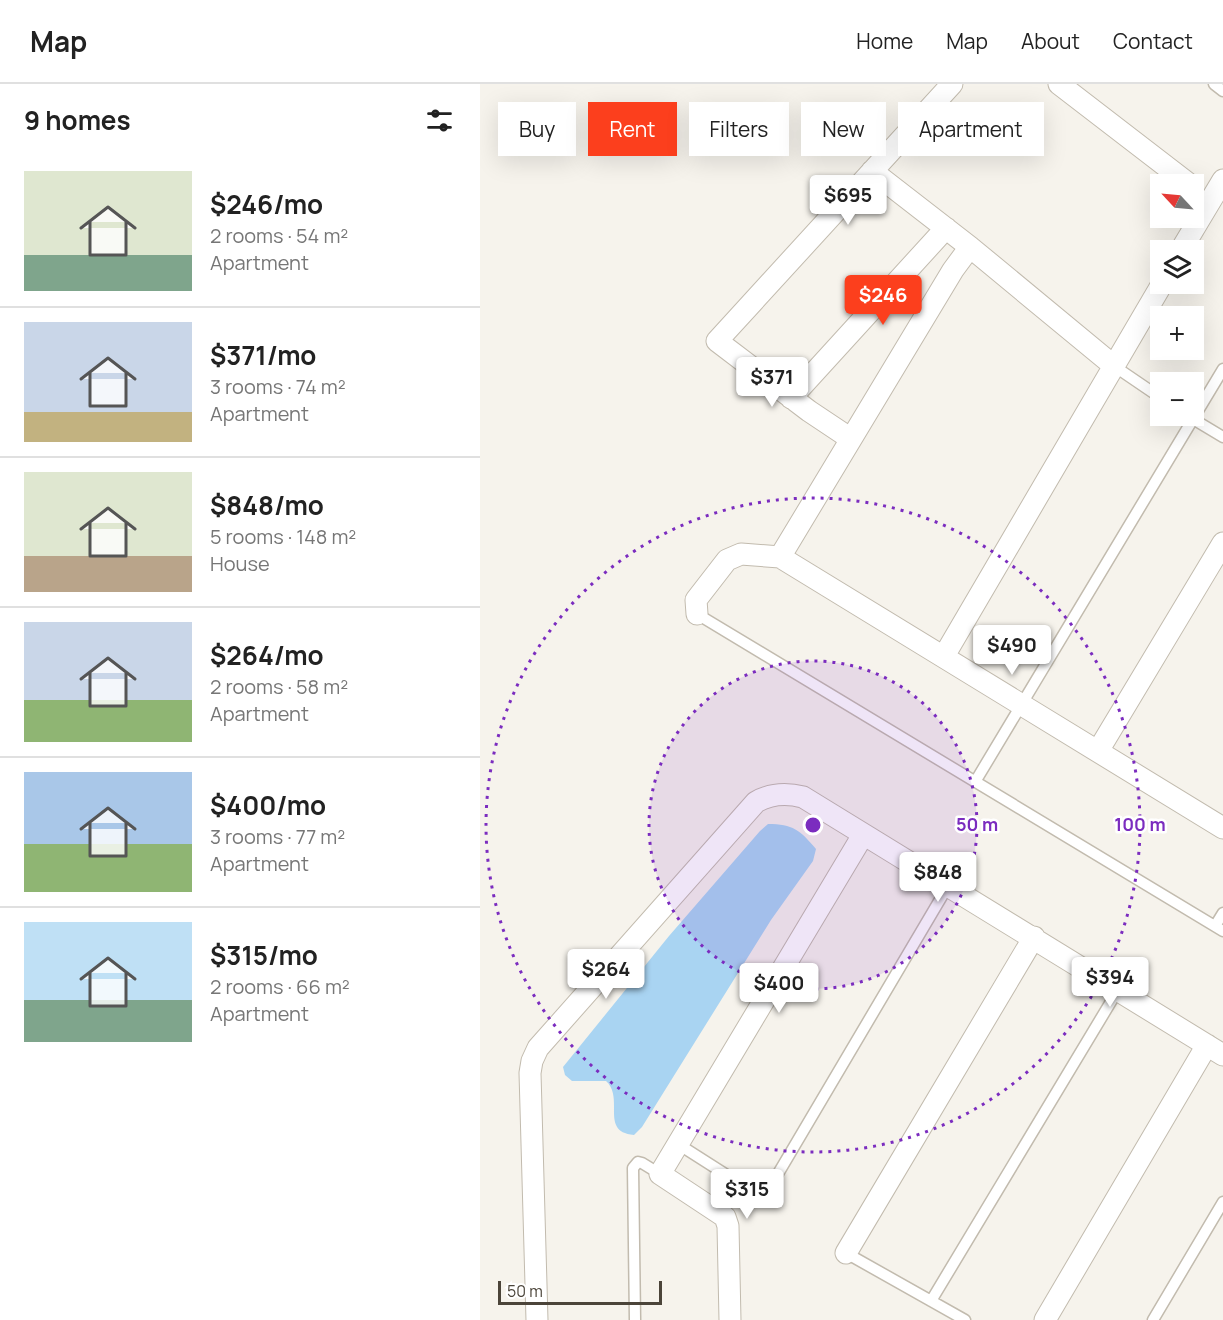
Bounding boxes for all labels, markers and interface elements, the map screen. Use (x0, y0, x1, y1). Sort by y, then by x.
text: Map (30, 22, 87, 60)
text: Home (856, 27, 913, 55)
text: Map (946, 27, 988, 55)
text: About (1021, 27, 1080, 55)
text: Contact (1113, 27, 1193, 55)
text: 9 homes (24, 102, 131, 138)
chip: Buy (498, 102, 576, 156)
chip: Rent (588, 102, 677, 156)
chip: Filters (689, 102, 789, 156)
chip: New (801, 102, 886, 156)
chip: Apartment (898, 102, 1044, 156)
icon: filters (423, 104, 456, 137)
north arrow (1150, 174, 1204, 228)
map controls (1150, 174, 1204, 426)
pin: $695 (812, 175, 884, 226)
text: $695 (824, 181, 872, 208)
text: $246/mo (210, 186, 323, 222)
icon: home (72, 195, 144, 267)
text: 2 rooms · 54 m² (210, 222, 348, 249)
button: layers (1150, 240, 1204, 294)
text: Apartment (210, 249, 309, 276)
pin: $246 (847, 275, 919, 326)
text: $246 (859, 281, 907, 308)
button: + (1150, 306, 1204, 360)
text: $371/mo (210, 337, 316, 373)
icon: home (72, 346, 144, 418)
pin: $371 (736, 357, 808, 408)
text: $371 (750, 363, 794, 390)
button: − (1150, 372, 1204, 426)
text: 3 rooms · 74 m² (210, 373, 346, 400)
text: Apartment (210, 400, 309, 427)
text: $848/mo (210, 487, 324, 523)
icon: home (72, 496, 144, 568)
text: 5 rooms · 148 m² (210, 523, 356, 550)
text: House (210, 550, 270, 577)
pin: $490 (976, 625, 1048, 676)
text: $490 (987, 631, 1037, 658)
text: $264/mo (210, 637, 324, 673)
icon: home (72, 646, 144, 718)
text: 2 rooms · 58 m² (210, 673, 348, 700)
text: Apartment (210, 700, 309, 727)
text: $400/mo (210, 787, 326, 823)
icon: home (72, 796, 144, 868)
text: 50 m (956, 812, 998, 836)
text: 100 m (1114, 812, 1166, 836)
centre of rings (803, 815, 823, 835)
text: 3 rooms · 77 m² (210, 823, 345, 850)
text: Apartment (210, 850, 309, 877)
pin: $848 (902, 852, 974, 903)
text: $848 (913, 858, 963, 885)
text: $315/mo (210, 937, 318, 973)
icon: home (72, 946, 144, 1018)
pin: $264 (570, 949, 642, 1000)
text: $264 (581, 955, 631, 982)
pin: $394 (1074, 957, 1146, 1008)
pin: $400 (743, 963, 815, 1014)
text: $394 (1086, 963, 1134, 990)
text: $400 (753, 969, 805, 996)
text: 2 rooms · 66 m² (210, 973, 350, 1000)
text: Apartment (210, 1000, 309, 1027)
pin: $315 (711, 1169, 783, 1220)
text: $315 (725, 1175, 769, 1202)
scale bar (498, 1278, 662, 1306)
text: 50 m (507, 1280, 543, 1302)

